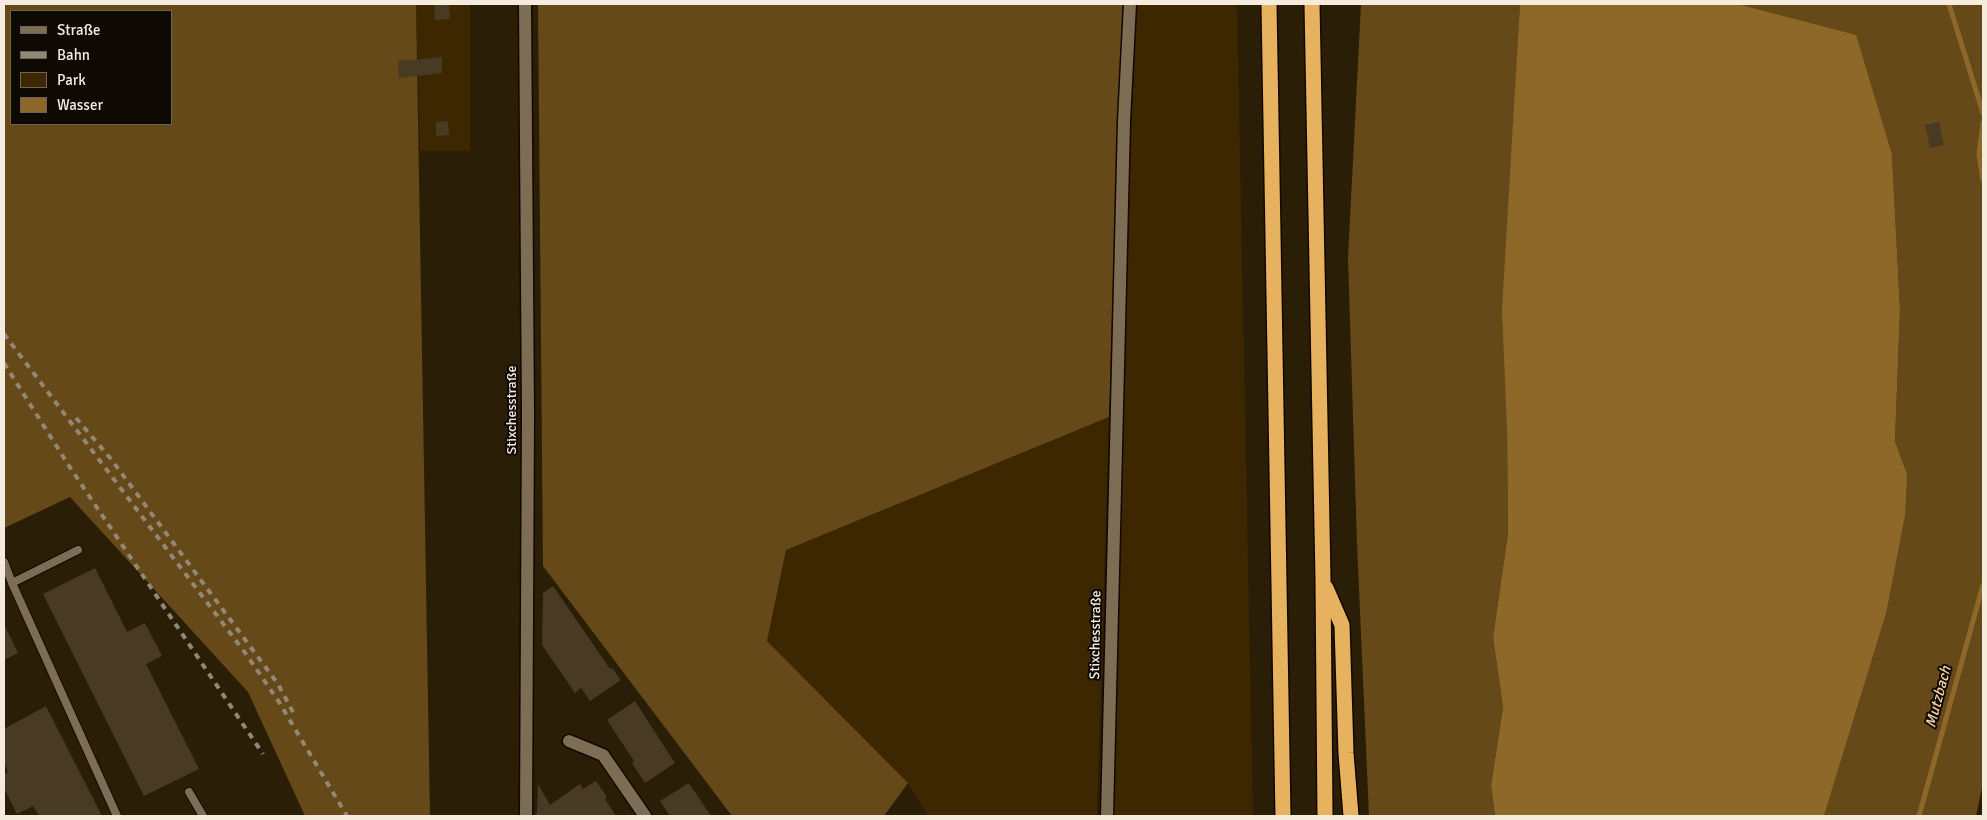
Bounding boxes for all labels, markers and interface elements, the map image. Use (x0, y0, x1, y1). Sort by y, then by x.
legend (10, 10, 172, 125)
text: Straße (57, 21, 101, 39)
text: Bahn (57, 46, 90, 64)
text: Park (57, 71, 86, 89)
text: Wasser (57, 96, 103, 114)
street label: Stixchesstraße (504, 366, 520, 454)
street label: Stixchesstraße (1087, 590, 1105, 680)
water label: Mutzbach (1922, 664, 1956, 730)

